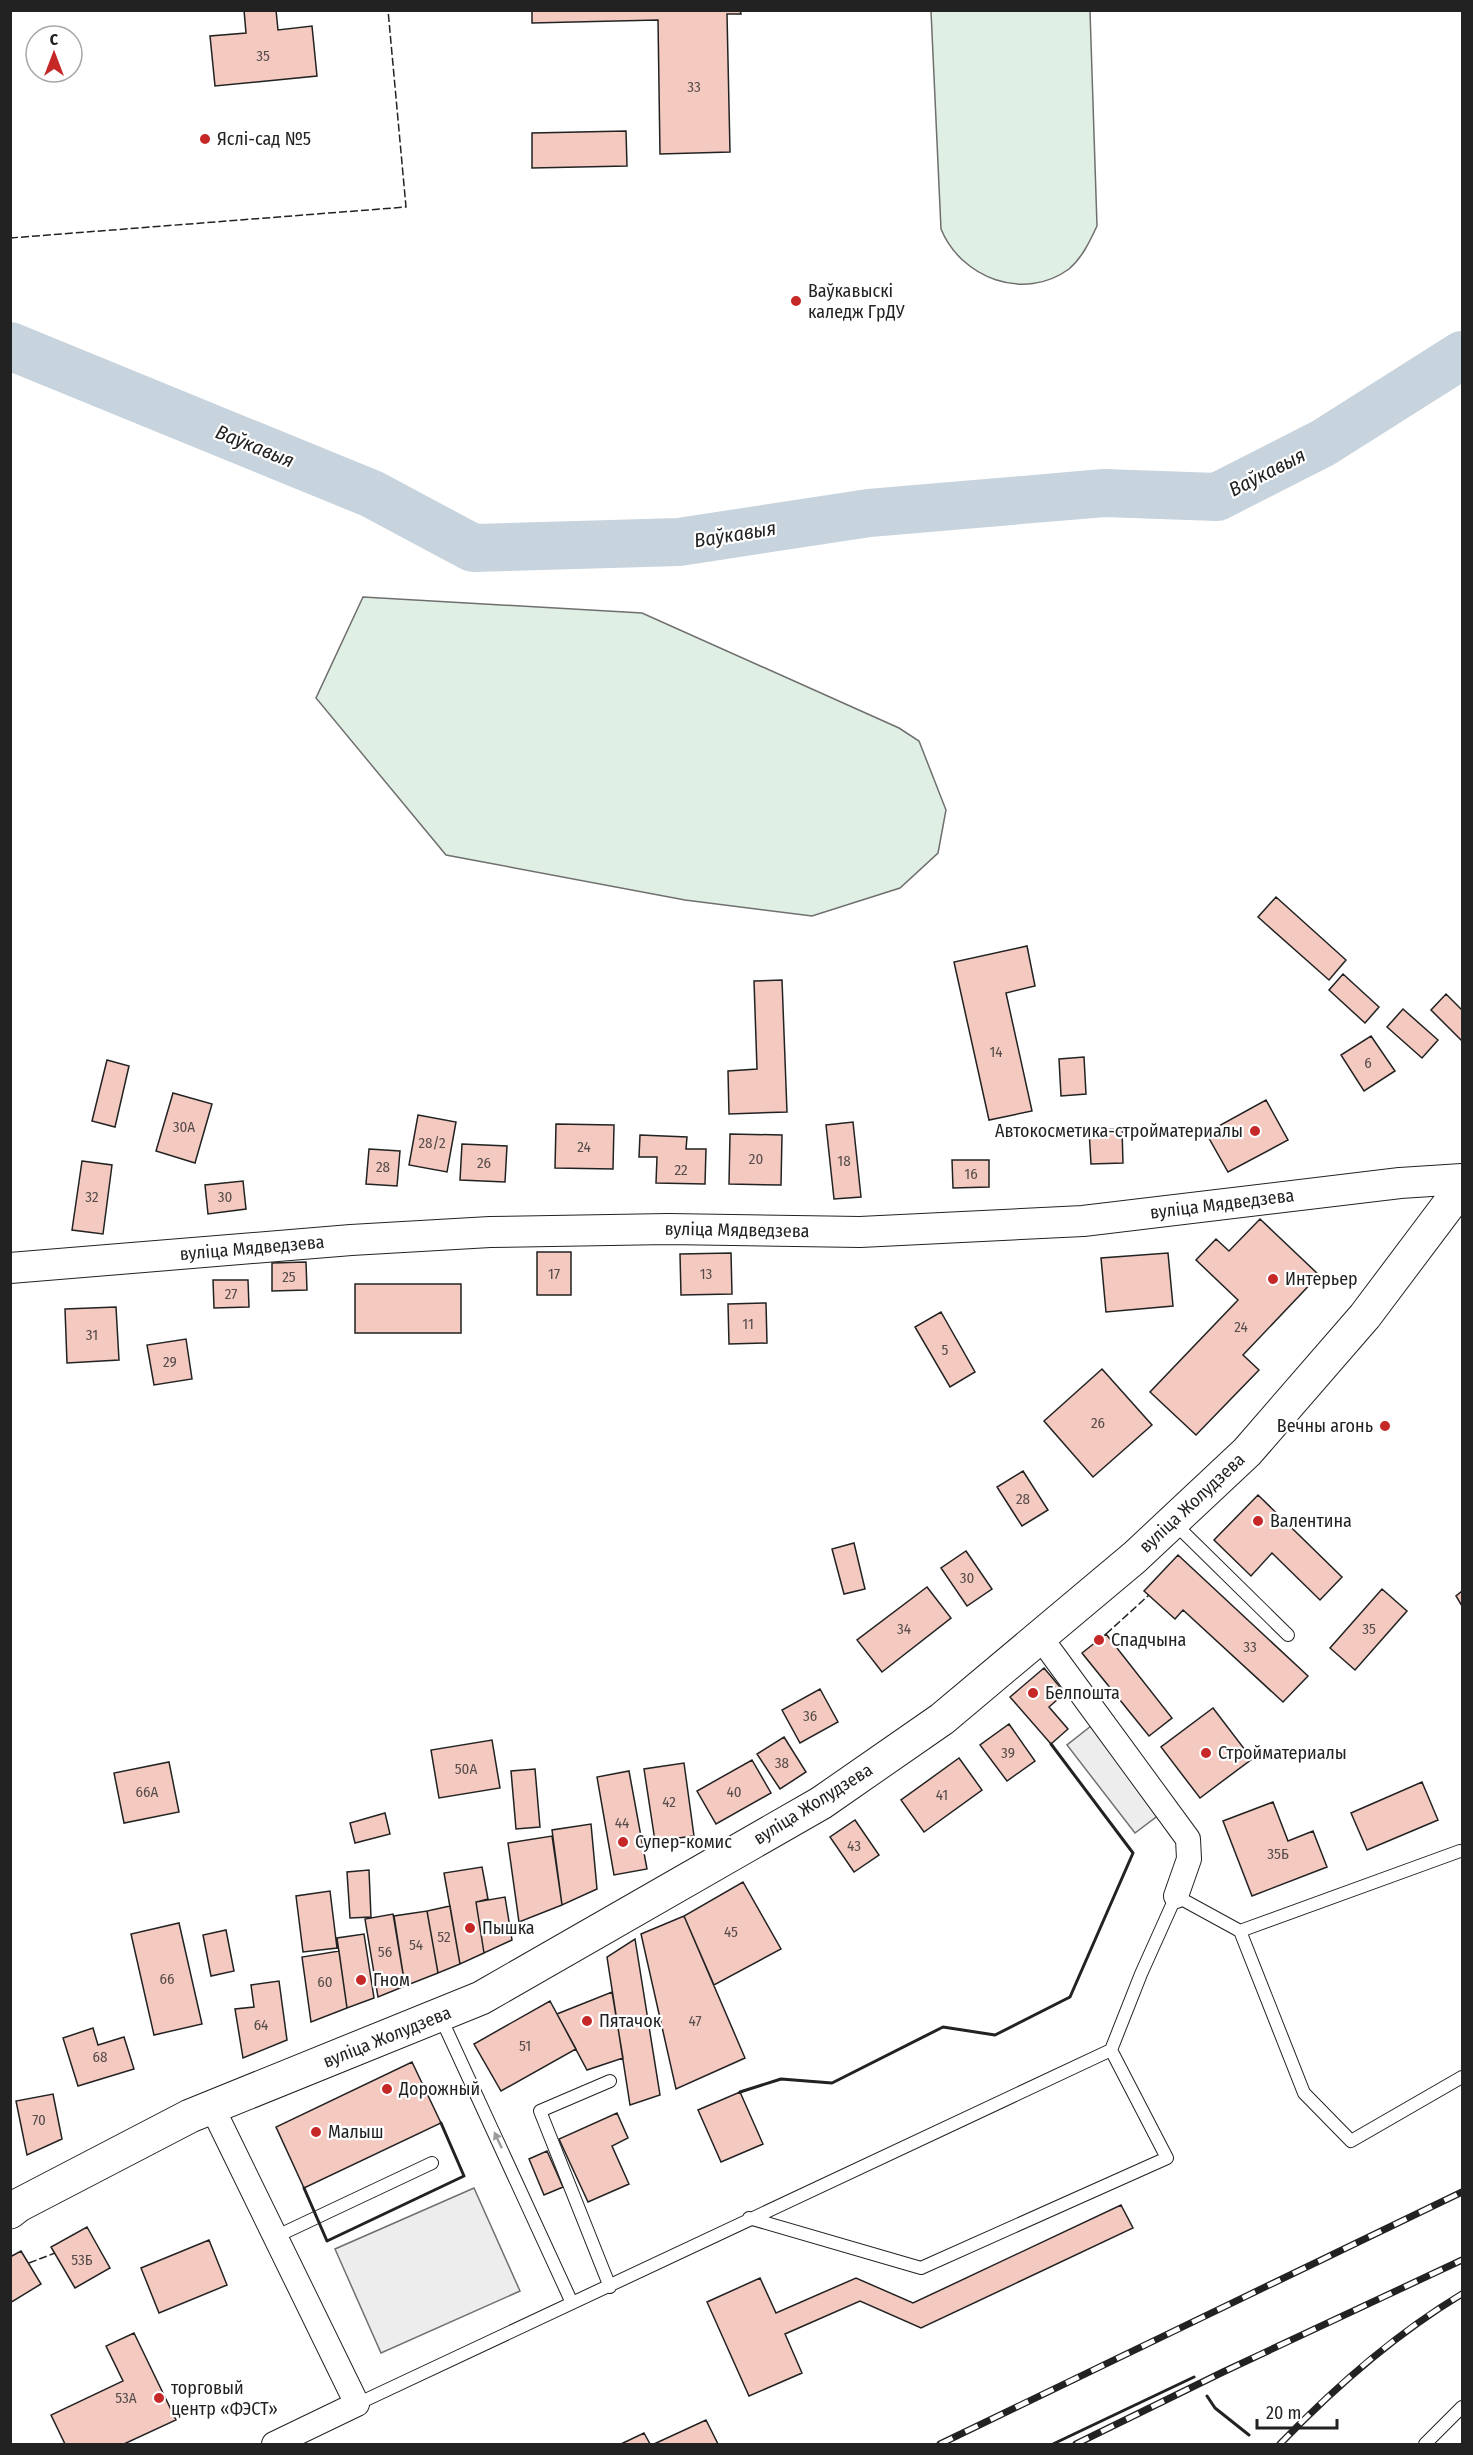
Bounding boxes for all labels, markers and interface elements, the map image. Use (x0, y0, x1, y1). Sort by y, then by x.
north arrow (24, 24, 84, 84)
text: С (50, 30, 59, 49)
house number: 35 (256, 47, 270, 65)
house number: 33 (687, 78, 701, 96)
place label: Яслі-сад №5 (217, 128, 311, 150)
marker: Яслі-сад №5 (198, 132, 212, 146)
place label: Ваўкавыскі каледж ГрДУ (808, 280, 905, 323)
marker: Ваўкавыскі каледж ГрДУ (789, 294, 803, 308)
water label: Ваўкавыя (212, 419, 298, 473)
water label: Ваўкавыя (1225, 443, 1309, 501)
water label: Ваўкавыя (692, 516, 778, 552)
house number: 14 (989, 1043, 1003, 1061)
house number: 6 (1364, 1054, 1372, 1072)
house number: 30А (173, 1118, 195, 1136)
place label: Автокосметика-стройматериалы (995, 1120, 1243, 1142)
marker: Автокосметика-стройматериалы (1248, 1124, 1262, 1138)
house number: 28/2 (418, 1134, 446, 1152)
house number: 24 (577, 1138, 591, 1156)
house number: 20 (749, 1150, 763, 1168)
house number: 18 (837, 1152, 851, 1170)
house number: 26 (477, 1154, 491, 1172)
house number: 28 (376, 1158, 390, 1176)
house number: 22 (674, 1161, 688, 1179)
house number: 16 (964, 1165, 978, 1183)
street label: вуліца Мядведзева (1149, 1184, 1296, 1224)
house number: 32 (85, 1188, 99, 1206)
house number: 30 (218, 1188, 232, 1206)
street label: вуліца Мядведзева (664, 1218, 810, 1242)
street label: вуліца Мядведзева (179, 1231, 325, 1265)
house number: 17 (548, 1265, 560, 1283)
house number: 13 (700, 1265, 713, 1283)
house number: 25 (282, 1268, 296, 1286)
place label: Интерьер (1285, 1268, 1358, 1290)
marker: Интерьер (1266, 1272, 1280, 1286)
house number: 27 (225, 1285, 237, 1303)
house number: 11 (742, 1315, 754, 1333)
house number: 24 (1234, 1318, 1248, 1336)
house number: 31 (86, 1326, 98, 1344)
house number: 5 (942, 1341, 949, 1359)
house number: 29 (163, 1353, 177, 1371)
house number: 26 (1091, 1414, 1105, 1432)
place label: Вечны агонь (1277, 1415, 1373, 1437)
marker: Вечны агонь (1378, 1419, 1392, 1433)
street label: вуліца Жолудзева (1135, 1448, 1249, 1557)
house number: 28 (1016, 1490, 1030, 1508)
place label: Валентина (1270, 1510, 1352, 1532)
marker: Валентина (1251, 1514, 1265, 1528)
house number: 30 (960, 1569, 974, 1587)
house number: 34 (897, 1620, 911, 1638)
house number: 35 (1362, 1620, 1376, 1638)
place label: Спадчына (1111, 1629, 1187, 1651)
marker: Спадчына (1092, 1633, 1106, 1647)
house number: 33 (1243, 1638, 1257, 1656)
place label: Белпошта (1045, 1682, 1120, 1704)
marker: Белпошта (1026, 1686, 1040, 1700)
house number: 36 (803, 1707, 817, 1725)
place label: Стройматериалы (1218, 1742, 1347, 1764)
house number: 39 (1001, 1744, 1015, 1762)
marker: Стройматериалы (1199, 1746, 1213, 1760)
house number: 38 (775, 1754, 789, 1772)
street label: вуліца Жолудзева (749, 1759, 877, 1849)
house number: 50А (455, 1760, 477, 1778)
house number: 66А (136, 1783, 158, 1801)
house number: 40 (726, 1783, 742, 1801)
house number: 41 (936, 1786, 948, 1804)
house number: 42 (662, 1793, 676, 1811)
house number: 44 (615, 1814, 629, 1832)
place label: Супер-комис (635, 1831, 732, 1853)
marker: Супер-комис (616, 1835, 630, 1849)
house number: 43 (847, 1837, 861, 1855)
house number: 35Б (1267, 1845, 1289, 1863)
place label: Пышка (482, 1917, 535, 1939)
marker: Пышка (463, 1921, 477, 1935)
house number: 45 (724, 1923, 738, 1941)
house number: 52 (437, 1928, 451, 1946)
house number: 54 (409, 1936, 423, 1954)
house number: 56 (378, 1943, 392, 1961)
place label: Гном (373, 1969, 410, 1991)
house number: 66 (160, 1970, 174, 1988)
house number: 60 (317, 1973, 333, 1991)
marker: Гном (354, 1973, 368, 1987)
street label: вуліца Жолудзева (320, 2001, 454, 2073)
place label: Пятачок (599, 2010, 662, 2032)
house number: 47 (688, 2012, 702, 2030)
marker: Пятачок (580, 2014, 594, 2028)
house number: 64 (254, 2016, 268, 2034)
house number: 51 (519, 2037, 531, 2055)
house number: 68 (93, 2048, 107, 2066)
place label: Дорожный (398, 2078, 480, 2100)
marker: Дорожный (380, 2082, 394, 2096)
house number: 70 (32, 2111, 46, 2129)
place label: Малыш (328, 2121, 384, 2143)
marker: Малыш (309, 2125, 323, 2139)
one-way arrow (493, 2131, 502, 2149)
house number: 53Б (71, 2251, 93, 2269)
place label: торговый центр «ФЭСТ» (171, 2377, 278, 2420)
house number: 53А (115, 2389, 137, 2407)
marker: торговый центр «ФЭСТ» (152, 2391, 166, 2405)
scale bar (1257, 2392, 1336, 2430)
text: 20 m (1266, 2402, 1301, 2424)

